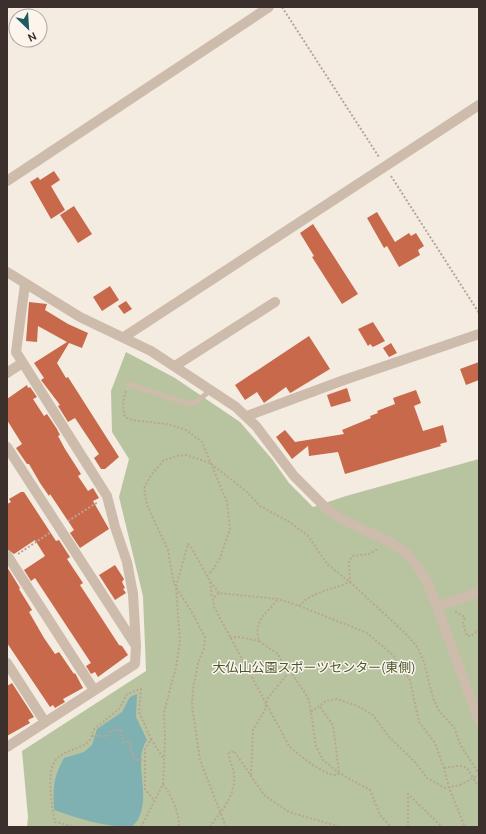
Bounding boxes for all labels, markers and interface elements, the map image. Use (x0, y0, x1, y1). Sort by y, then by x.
north arrow (8, 8, 48, 48)
text: N (26, 30, 38, 44)
park label: 大仏山公園スポーツセンター(東側) (213, 660, 415, 675)

